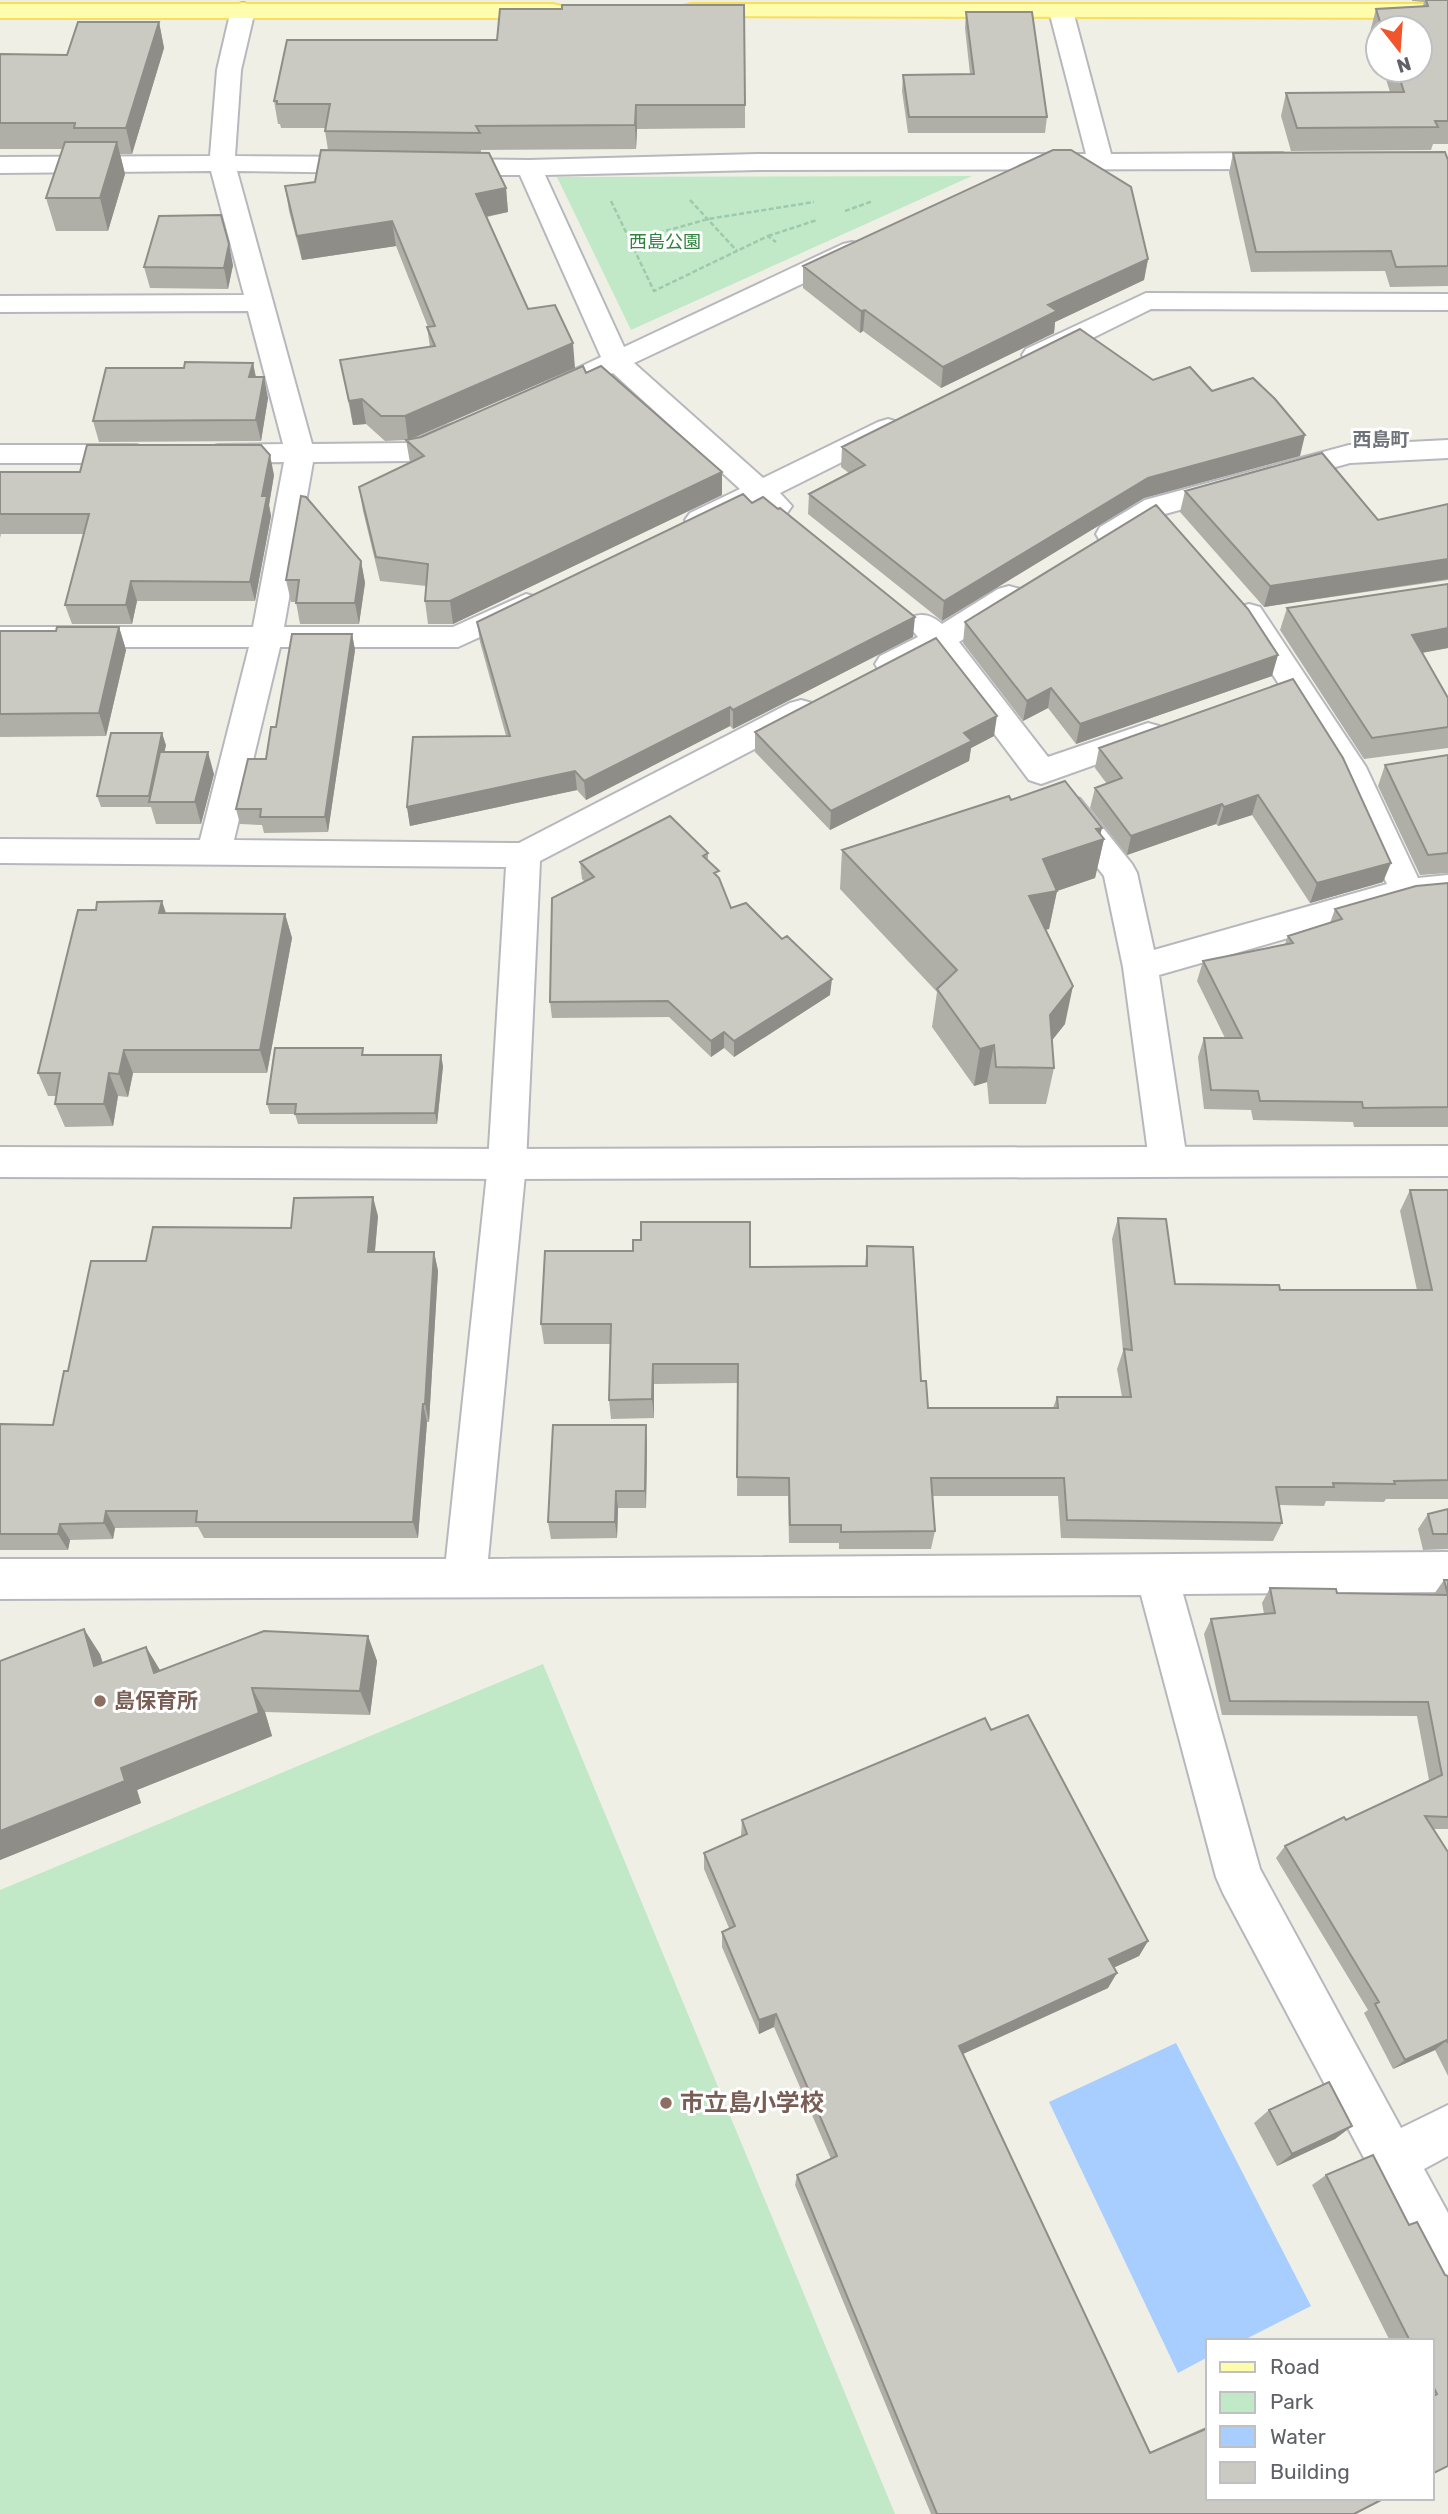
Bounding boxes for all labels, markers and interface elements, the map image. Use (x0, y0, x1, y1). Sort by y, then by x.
north arrow (1364, 14, 1434, 84)
text: N (1394, 52, 1414, 78)
park label: 西島公園 (629, 231, 701, 253)
district label: 西島町 (1352, 428, 1410, 451)
place label: 島保育所 (114, 1688, 198, 1713)
marker: 島保育所 (92, 1693, 108, 1709)
place label: 市立島小学校 (680, 2089, 824, 2117)
marker: 市立島小学校 (658, 2095, 674, 2111)
legend (1206, 2339, 1434, 2500)
text: Road (1270, 2354, 1320, 2379)
text: Park (1270, 2389, 1314, 2414)
text: Water (1270, 2424, 1326, 2449)
text: Building (1270, 2459, 1350, 2484)

